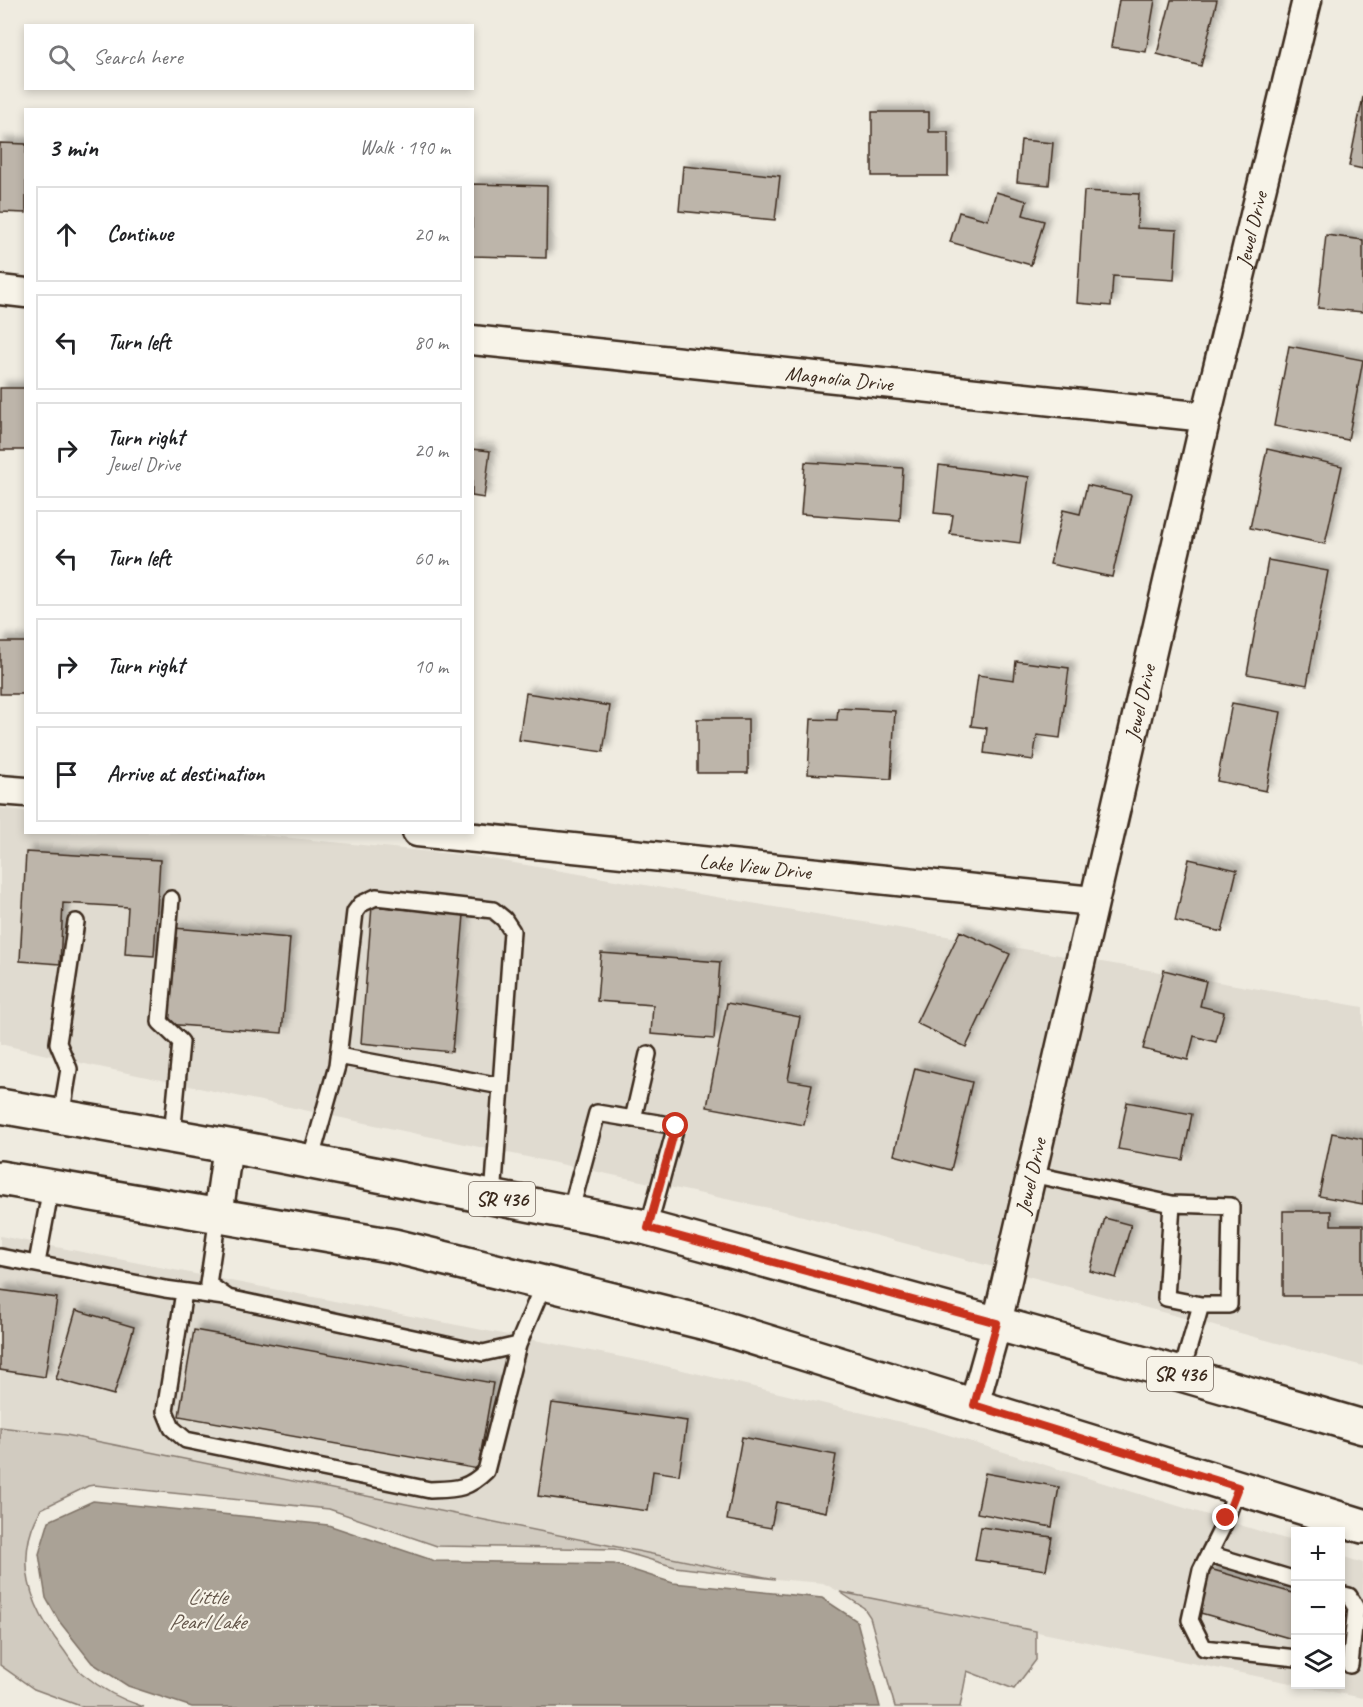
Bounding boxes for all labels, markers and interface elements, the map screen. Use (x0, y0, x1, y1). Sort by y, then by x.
search box (24, 24, 474, 90)
icon: search (45, 41, 78, 74)
text: Search here (93, 43, 183, 71)
text: 3 min (48, 131, 98, 164)
text: Walk · 190 m (360, 135, 450, 160)
street label: Jewel Drive (1230, 187, 1274, 271)
icon: ahead (50, 218, 83, 251)
text: Continue (107, 220, 173, 248)
text: 20 m (414, 222, 448, 247)
icon: left (50, 326, 83, 359)
text: Turn left (107, 328, 171, 356)
text: 80 m (414, 330, 448, 355)
street label: Magnolia Drive (784, 360, 895, 397)
text: Turn right (107, 424, 184, 452)
icon: right (50, 434, 83, 467)
text: 20 m (414, 438, 448, 463)
text: Jewel Drive (107, 452, 180, 477)
icon: left (50, 542, 83, 575)
text: Turn left (107, 544, 171, 572)
text: 60 m (414, 546, 448, 571)
icon: right (50, 650, 83, 683)
text: Turn right (107, 652, 184, 680)
text: 10 m (414, 654, 448, 679)
street label: Jewel Drive (1119, 660, 1162, 744)
icon: arrive (50, 758, 83, 791)
text: Arrive at destination (107, 760, 264, 788)
street label: Lake View Drive (698, 848, 814, 885)
route start (662, 1112, 688, 1138)
street label: Jewel Drive (1009, 1134, 1053, 1217)
road number: SR 436 (469, 1182, 535, 1216)
road number: SR 436 (1147, 1357, 1213, 1391)
route end (1212, 1504, 1238, 1530)
map controls (1291, 1527, 1345, 1689)
button: + (1291, 1527, 1345, 1581)
button: − (1291, 1581, 1345, 1635)
water label: Little Pearl Lake (169, 1583, 249, 1636)
button: layers (1291, 1635, 1345, 1689)

